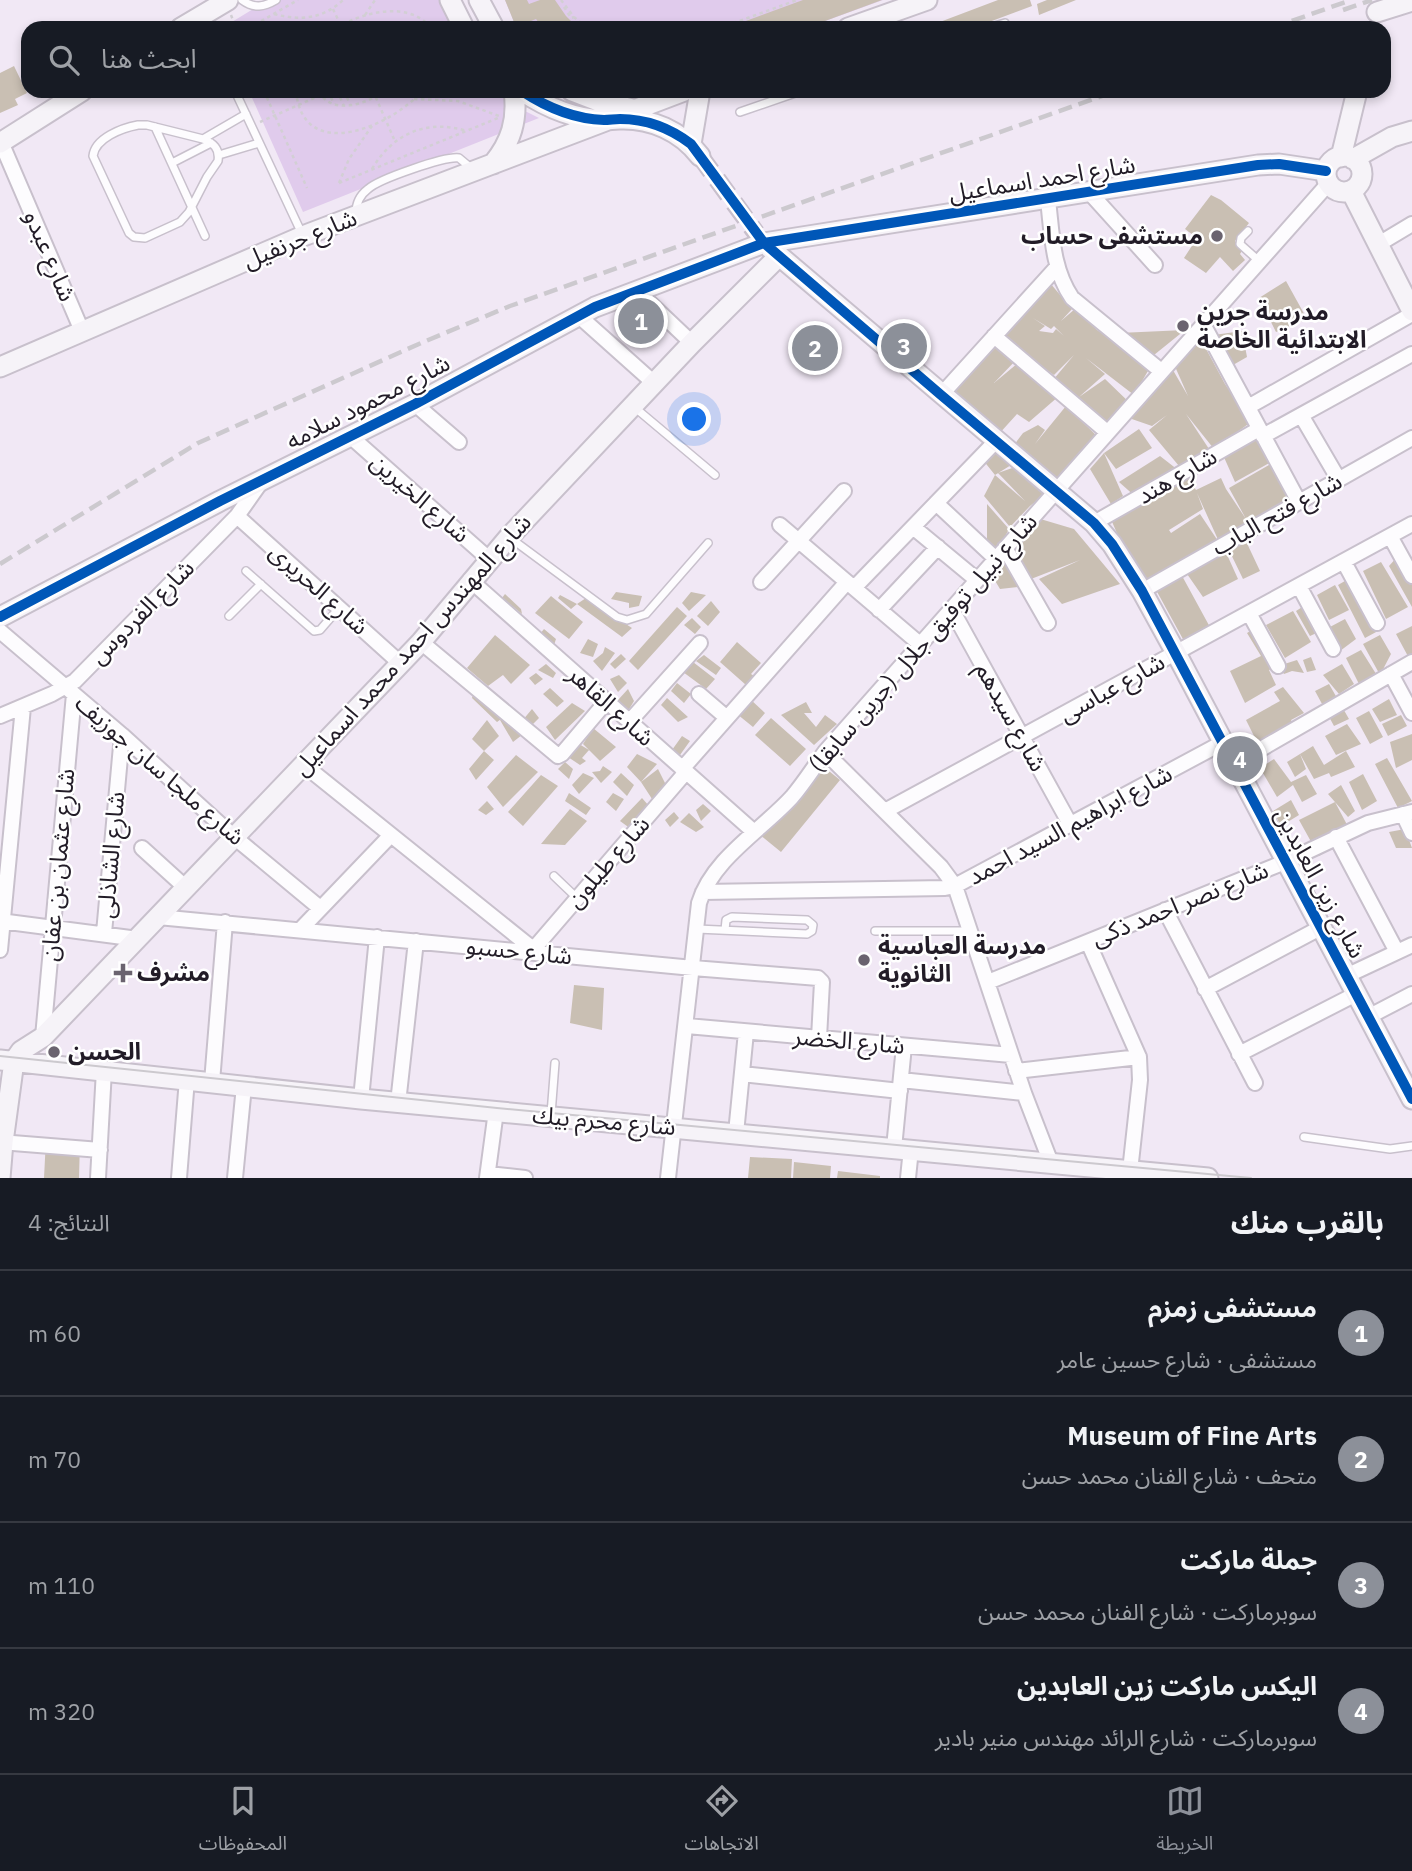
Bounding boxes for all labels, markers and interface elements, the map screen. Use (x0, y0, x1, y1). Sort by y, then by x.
search box (21, 21, 1391, 98)
icon: search (45, 41, 83, 79)
text: ابحث هنا (101, 41, 197, 75)
street label: شارع احمد اسماعيل (946, 147, 1138, 211)
street label: شارع جرنفيل (238, 201, 362, 277)
street label: شارع عبدو (16, 205, 84, 307)
place label: مستشفى حساب (1021, 219, 1203, 251)
marker: مستشفى حساب (1209, 228, 1225, 244)
pin: 1 (618, 295, 664, 347)
place label: مدرسة جرين الابتدائية الخاصة (1197, 295, 1367, 355)
marker: مدرسة جرين الابتدائية الخاصة (1175, 318, 1191, 334)
pin: 3 (881, 320, 927, 372)
pin: 2 (792, 322, 838, 374)
street label: شارع محمود سلامه (280, 346, 456, 458)
your location (677, 402, 711, 436)
street label: شارع هند (1131, 439, 1223, 513)
street label: شارع الخيرين (363, 445, 477, 551)
street label: شارع فتح الباب (1206, 464, 1348, 564)
street label: شارع المهندس احمد محمد اسماعيل (285, 506, 539, 784)
street label: شارع نبيل توفيق جلال (جرين سابقا) (801, 506, 1045, 780)
street label: شارع الحريرى (262, 535, 376, 643)
street label: شارع الفردوس (82, 552, 202, 672)
street label: شارع عباسى (1053, 645, 1171, 731)
street label: شارع سيدهم (967, 656, 1055, 778)
street label: شارع القاهر (559, 657, 662, 754)
street label: شارع ملجا سان جوزيف (68, 687, 252, 853)
pin: 4 (1217, 733, 1263, 785)
street label: شارع ابراهيم السيد احمد (962, 757, 1178, 893)
street label: شارع عثمان بن عفان (33, 767, 83, 963)
street label: شارع الشاذلى (89, 790, 133, 920)
street label: شارع زين العابدين (1266, 802, 1374, 964)
street label: شارع طيلون (558, 808, 658, 916)
street label: شارع نصر احمد ذكى (1086, 853, 1274, 955)
street label: شارع حسبو (464, 929, 574, 973)
place label: مدرسة العباسية الثانوية (878, 929, 1046, 989)
marker: مدرسة العباسية الثانوية (856, 952, 872, 968)
place label: مشرف (137, 956, 210, 988)
marker: مشرف (115, 965, 131, 981)
street label: شارع الخضر (791, 1019, 906, 1063)
place label: الحسن (68, 1035, 141, 1067)
marker: الحسن (46, 1044, 62, 1060)
street label: شارع محرم بيك (531, 1098, 677, 1145)
text: بالقرب منك (1231, 1202, 1384, 1241)
text: النتائج: 4 (28, 1207, 110, 1237)
text: مستشفى زمزم (1148, 1290, 1317, 1324)
text: 60 m (28, 1318, 81, 1348)
text: 1 (1354, 1318, 1368, 1348)
text: مستشفى · شارع حسين عامر (1057, 1344, 1317, 1374)
text: Museum of Fine Arts (1067, 1418, 1317, 1452)
text: 70 m (28, 1444, 81, 1474)
text: 2 (1354, 1444, 1368, 1474)
text: متحف · شارع الفنان محمد حسن (1022, 1460, 1317, 1490)
text: جملة ماركت (1180, 1542, 1317, 1576)
text: 110 m (28, 1570, 95, 1600)
text: 3 (1354, 1570, 1368, 1600)
text: سوبرماركت · شارع الفنان محمد حسن (978, 1596, 1317, 1626)
text: اليكس ماركت زين العابدين (1017, 1668, 1317, 1702)
text: 320 m (28, 1696, 95, 1726)
text: 4 (1354, 1696, 1368, 1726)
text: سوبرماركت · شارع الرائد مهندس منير بادير (935, 1722, 1317, 1752)
tab: المحفوظات (199, 1782, 287, 1864)
tab: الاتجاهات (685, 1782, 759, 1864)
tab: الخريطة (1156, 1782, 1213, 1864)

